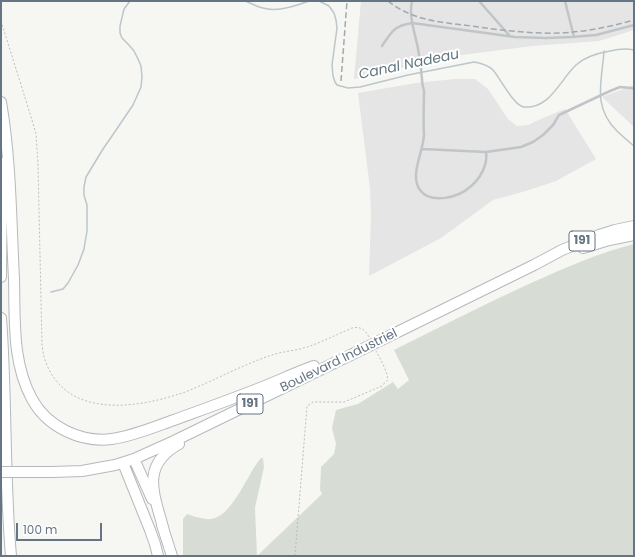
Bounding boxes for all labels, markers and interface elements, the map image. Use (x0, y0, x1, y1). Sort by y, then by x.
water label: Canal Nadeau (357, 46, 461, 84)
road number: 191 (569, 231, 595, 251)
street label: Boulevard Industriel (278, 326, 400, 396)
road number: 191 (237, 394, 263, 414)
scale bar (18, 515, 104, 541)
text: 100 m (23, 521, 57, 538)

